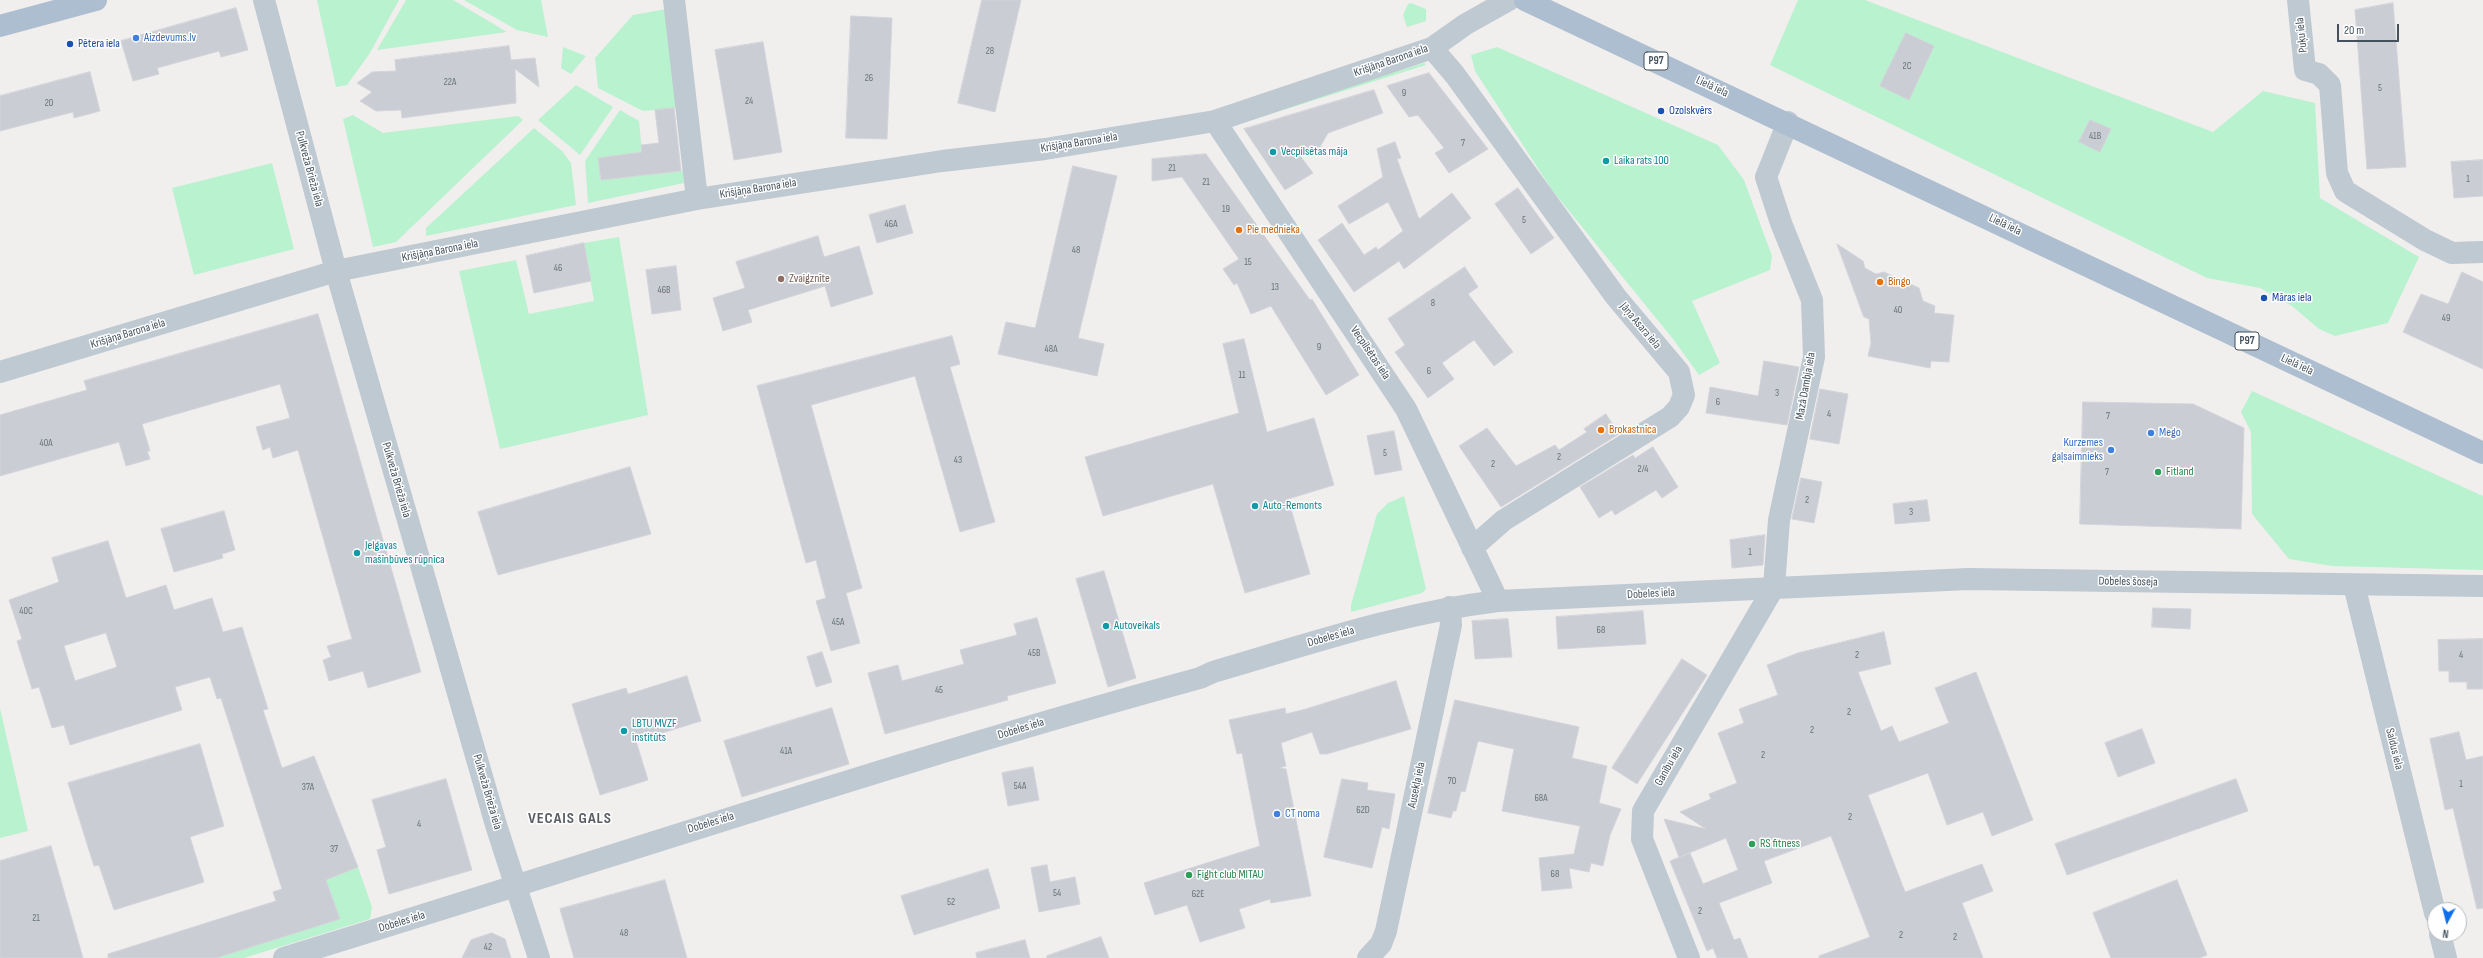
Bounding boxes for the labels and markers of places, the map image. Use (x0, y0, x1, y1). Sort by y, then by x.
place label: Aizdevums.lv (144, 31, 196, 45)
marker: Aizdevums.lv (131, 33, 141, 43)
place label: Pētera iela (78, 37, 120, 51)
marker: Pētera iela (65, 39, 75, 49)
place label: Ozolskvērs (1669, 104, 1712, 118)
marker: Ozolskvērs (1656, 106, 1666, 116)
place label: Vecpilsētas māja (1281, 145, 1348, 159)
marker: Vecpilsētas māja (1268, 147, 1278, 157)
place label: Laika rats 100 (1614, 154, 1669, 168)
marker: Laika rats 100 (1601, 156, 1611, 166)
place label: Pie mednieka (1247, 223, 1300, 237)
marker: Pie mednieka (1234, 225, 1244, 235)
place label: Zvaigznīte (789, 272, 830, 286)
marker: Zvaigznīte (776, 274, 786, 284)
place label: Bingo (1888, 275, 1910, 289)
marker: Bingo (1875, 277, 1885, 287)
place label: Māras iela (2272, 291, 2312, 305)
marker: Māras iela (2259, 293, 2269, 303)
place label: Brokastnīca (1609, 423, 1656, 437)
marker: Brokastnīca (1596, 425, 1606, 435)
place label: Mego (2159, 426, 2181, 440)
marker: Mego (2146, 428, 2156, 438)
place label: Kurzemes gaļsaimnieks (2052, 436, 2103, 464)
marker: Kurzemes gaļsaimnieks (2106, 445, 2116, 455)
place label: Fitland (2166, 465, 2194, 479)
marker: Fitland (2153, 467, 2163, 477)
place label: Auto-Remonts (1263, 499, 1322, 513)
marker: Auto-Remonts (1250, 501, 1260, 511)
place label: Jelgavas mašīnbūves rūpnīca (365, 539, 445, 567)
marker: Jelgavas mašīnbūves rūpnīca (352, 548, 362, 558)
place label: Autoveikals (1114, 619, 1160, 633)
marker: Autoveikals (1101, 621, 1111, 631)
place label: LBTU MVZF institūts (632, 717, 677, 745)
marker: LBTU MVZF institūts (619, 726, 629, 736)
place label: CT noma (1285, 807, 1320, 821)
marker: CT noma (1272, 809, 1282, 819)
place label: RS fitness (1760, 837, 1800, 851)
marker: RS fitness (1747, 839, 1757, 849)
place label: Fight club MITAU (1197, 868, 1263, 882)
marker: Fight club MITAU (1184, 870, 1194, 880)

